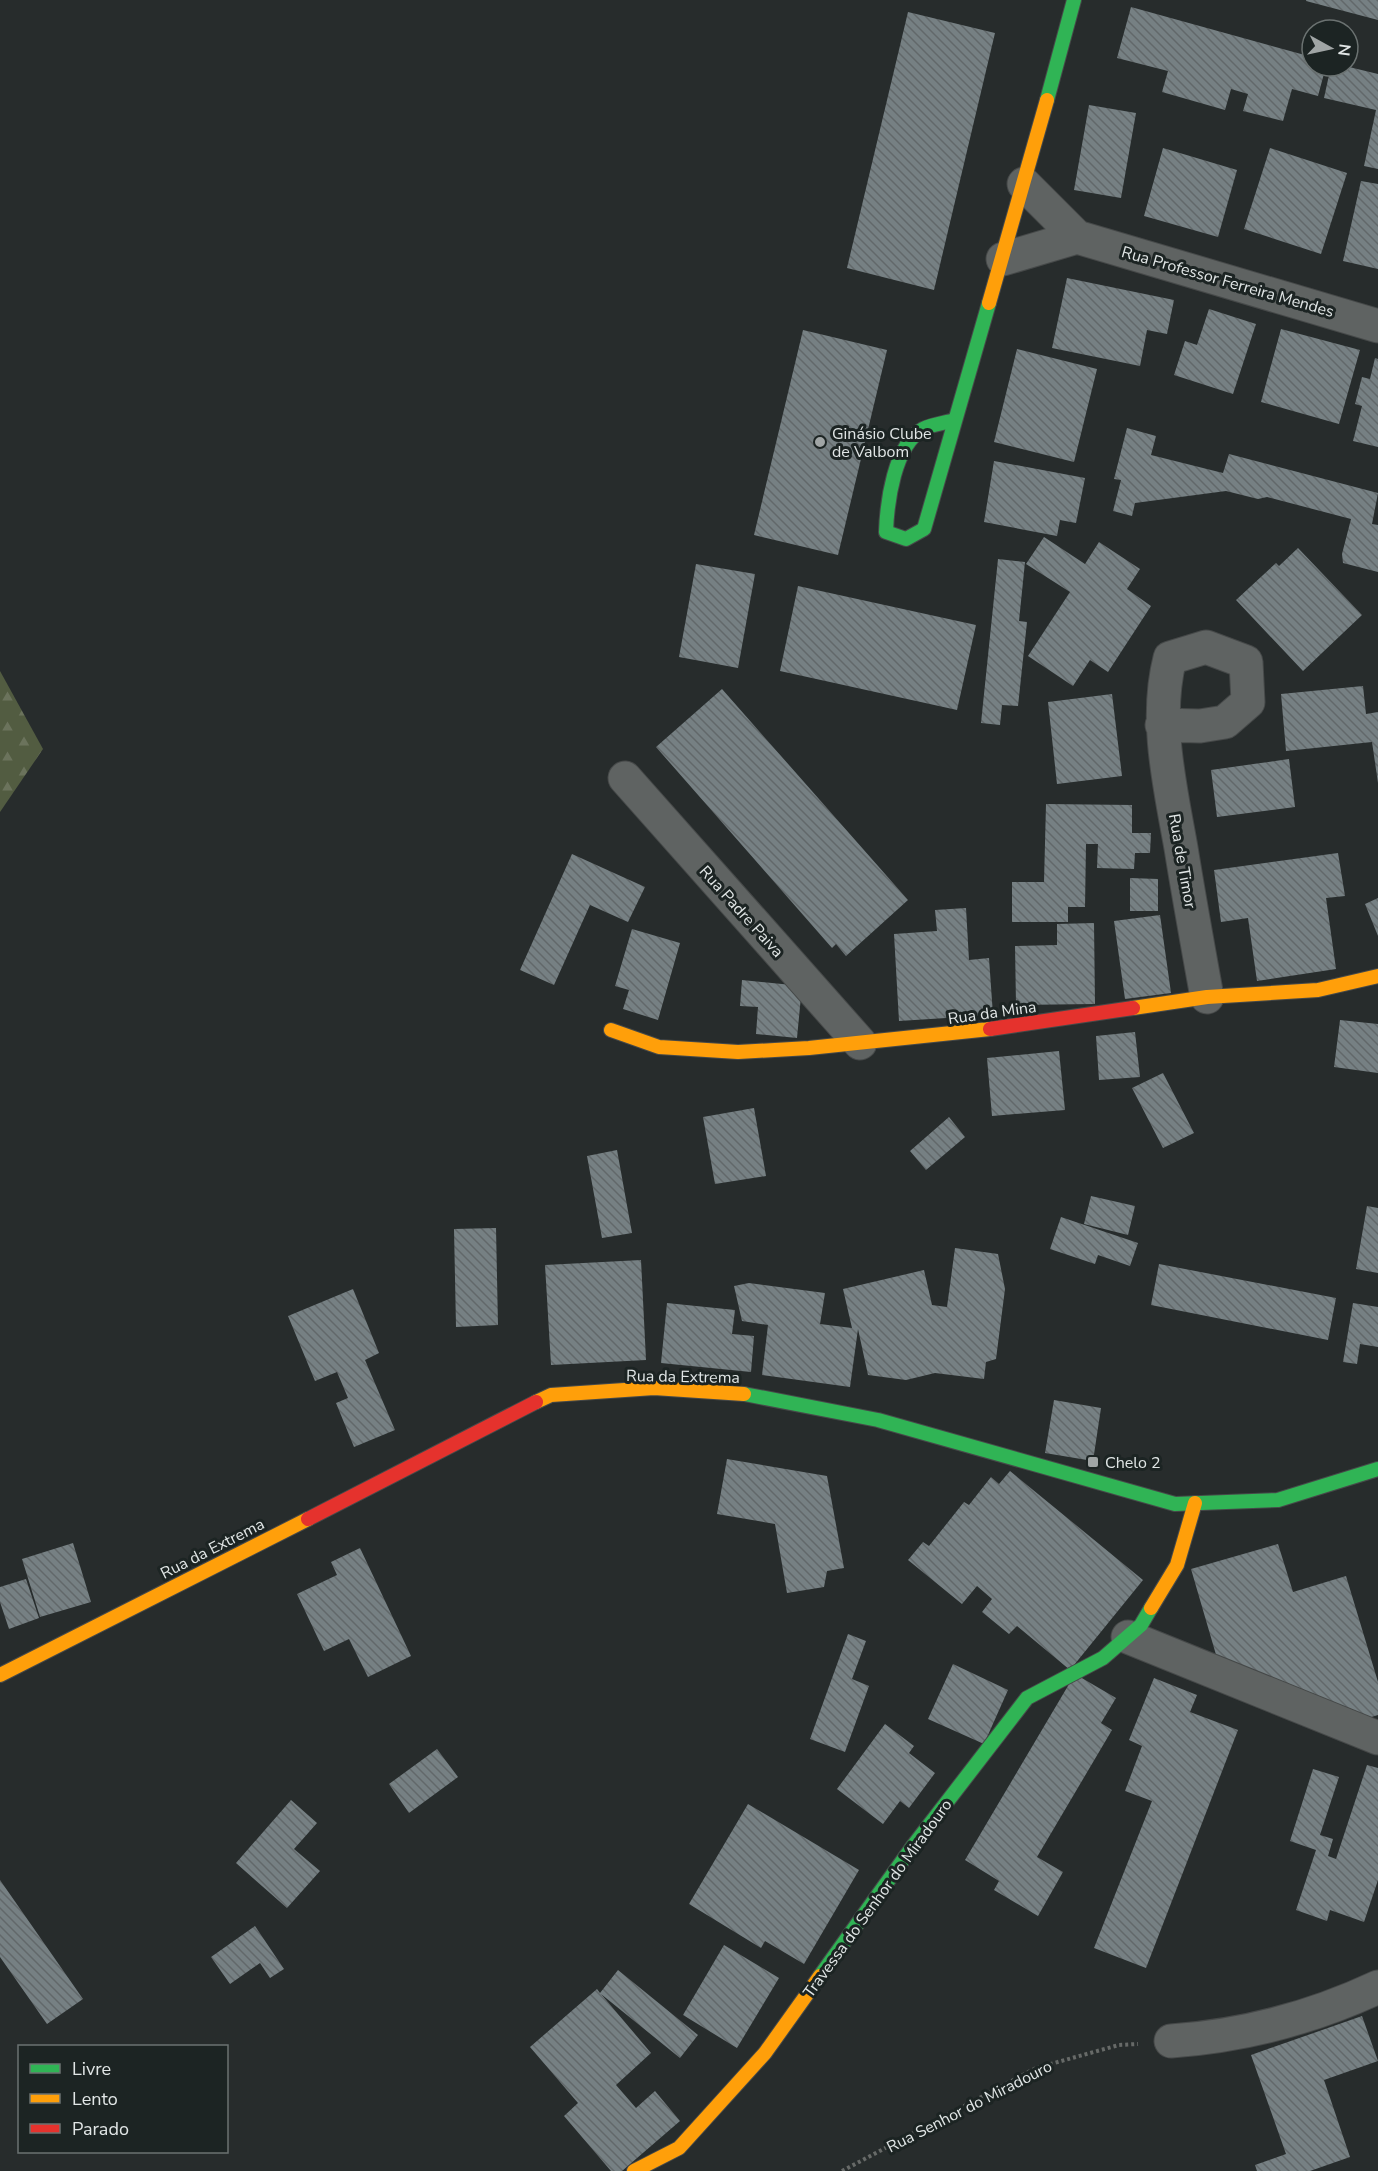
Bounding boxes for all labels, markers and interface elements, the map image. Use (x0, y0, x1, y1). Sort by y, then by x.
north arrow (1300, 18, 1360, 78)
text: N (1332, 42, 1356, 57)
street label: Rua Professor Ferreira Mendes (1119, 241, 1337, 323)
place label: Ginásio Clube de Valbom (832, 423, 932, 463)
marker: Ginásio Clube de Valbom (813, 435, 827, 449)
street label: Rua de Timor (1163, 812, 1201, 911)
street label: Rua Padre Paiva (694, 861, 788, 962)
street label: Rua da Mina (946, 996, 1038, 1030)
street label: Rua da Extrema (626, 1365, 740, 1389)
place label: Chelo 2 (1105, 1452, 1161, 1474)
marker: Chelo 2 (1086, 1455, 1100, 1469)
street label: Rua da Extrema (157, 1513, 268, 1585)
street label: Travessa do Senhor do Miradouro (798, 1795, 957, 2002)
legend (18, 2045, 228, 2153)
street label: Rua Senhor do Miradouro (883, 2055, 1056, 2158)
text: Livre (72, 2057, 111, 2081)
text: Lento (72, 2087, 118, 2111)
text: Parado (72, 2117, 129, 2141)

